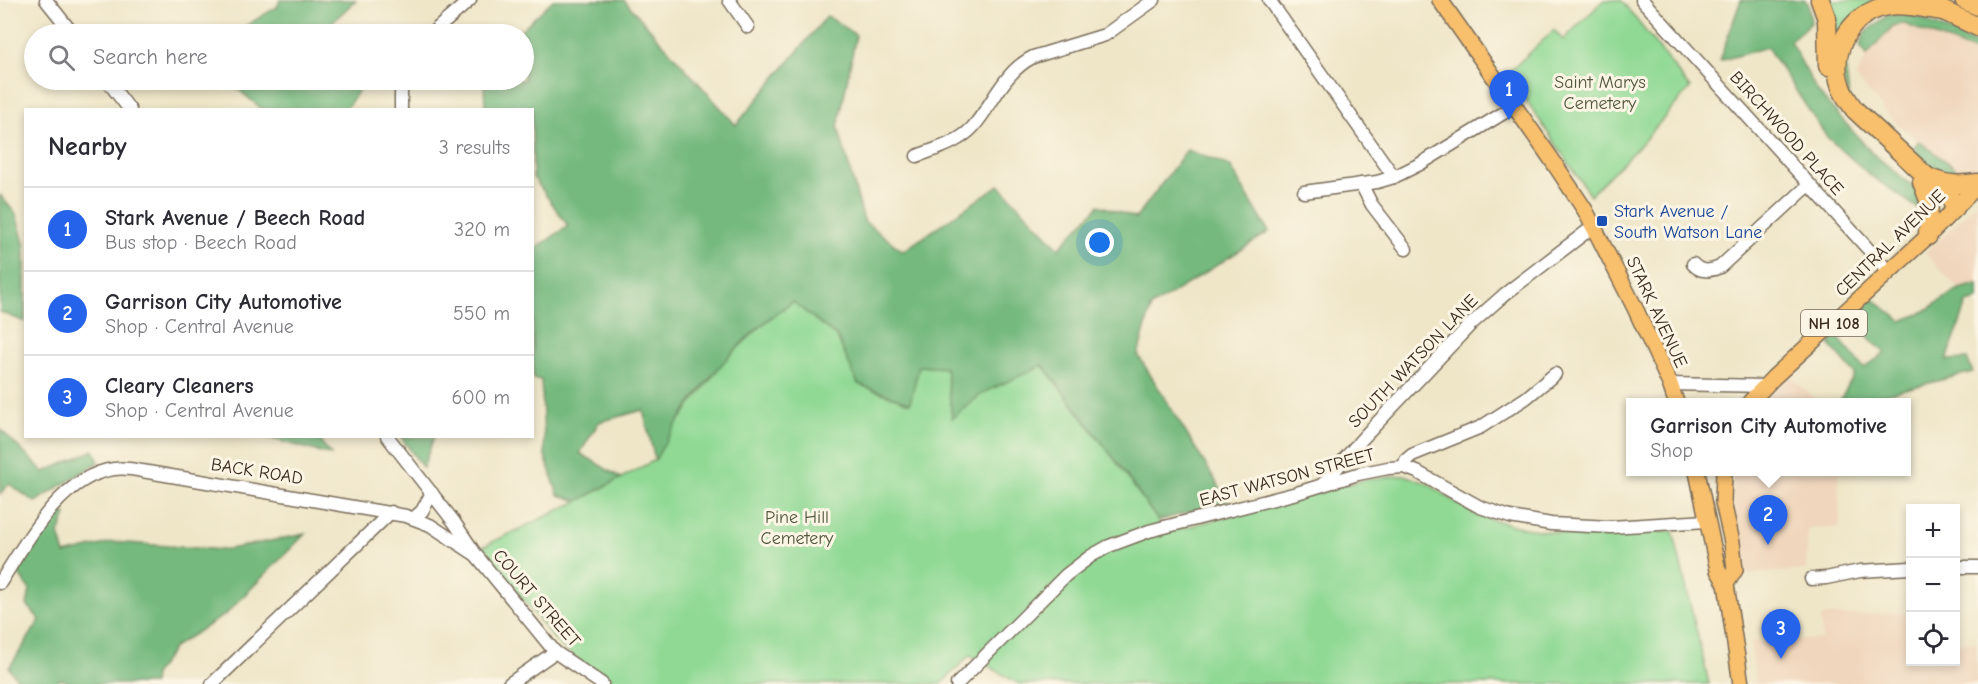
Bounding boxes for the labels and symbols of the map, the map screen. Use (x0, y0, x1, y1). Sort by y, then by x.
street label: BIRCHWOOD PLACE (1725, 67, 1848, 200)
pin: 1 (1490, 70, 1528, 120)
park label: Saint Marys Cemetery (1554, 72, 1646, 114)
street label: CENTRAL AVENUE (1831, 185, 1950, 301)
place label: Stark Avenue / South Watson Lane (1614, 201, 1762, 243)
marker: Stark Avenue / South Watson Lane (1595, 214, 1609, 228)
your location (1085, 228, 1114, 257)
street label: STARK AVENUE (1622, 253, 1692, 371)
street label: SOUTH WATSON LANE (1344, 290, 1483, 432)
road number: NH 108 (1801, 310, 1867, 336)
street label: EAST WATSON STREET (1197, 444, 1378, 511)
street label: BACK ROAD (209, 454, 304, 489)
pin: 2 (1748, 496, 1788, 545)
park label: Pine Hill Cemetery (761, 507, 834, 549)
street label: COURT STREET (489, 545, 585, 652)
pin: 3 (1762, 610, 1800, 659)

